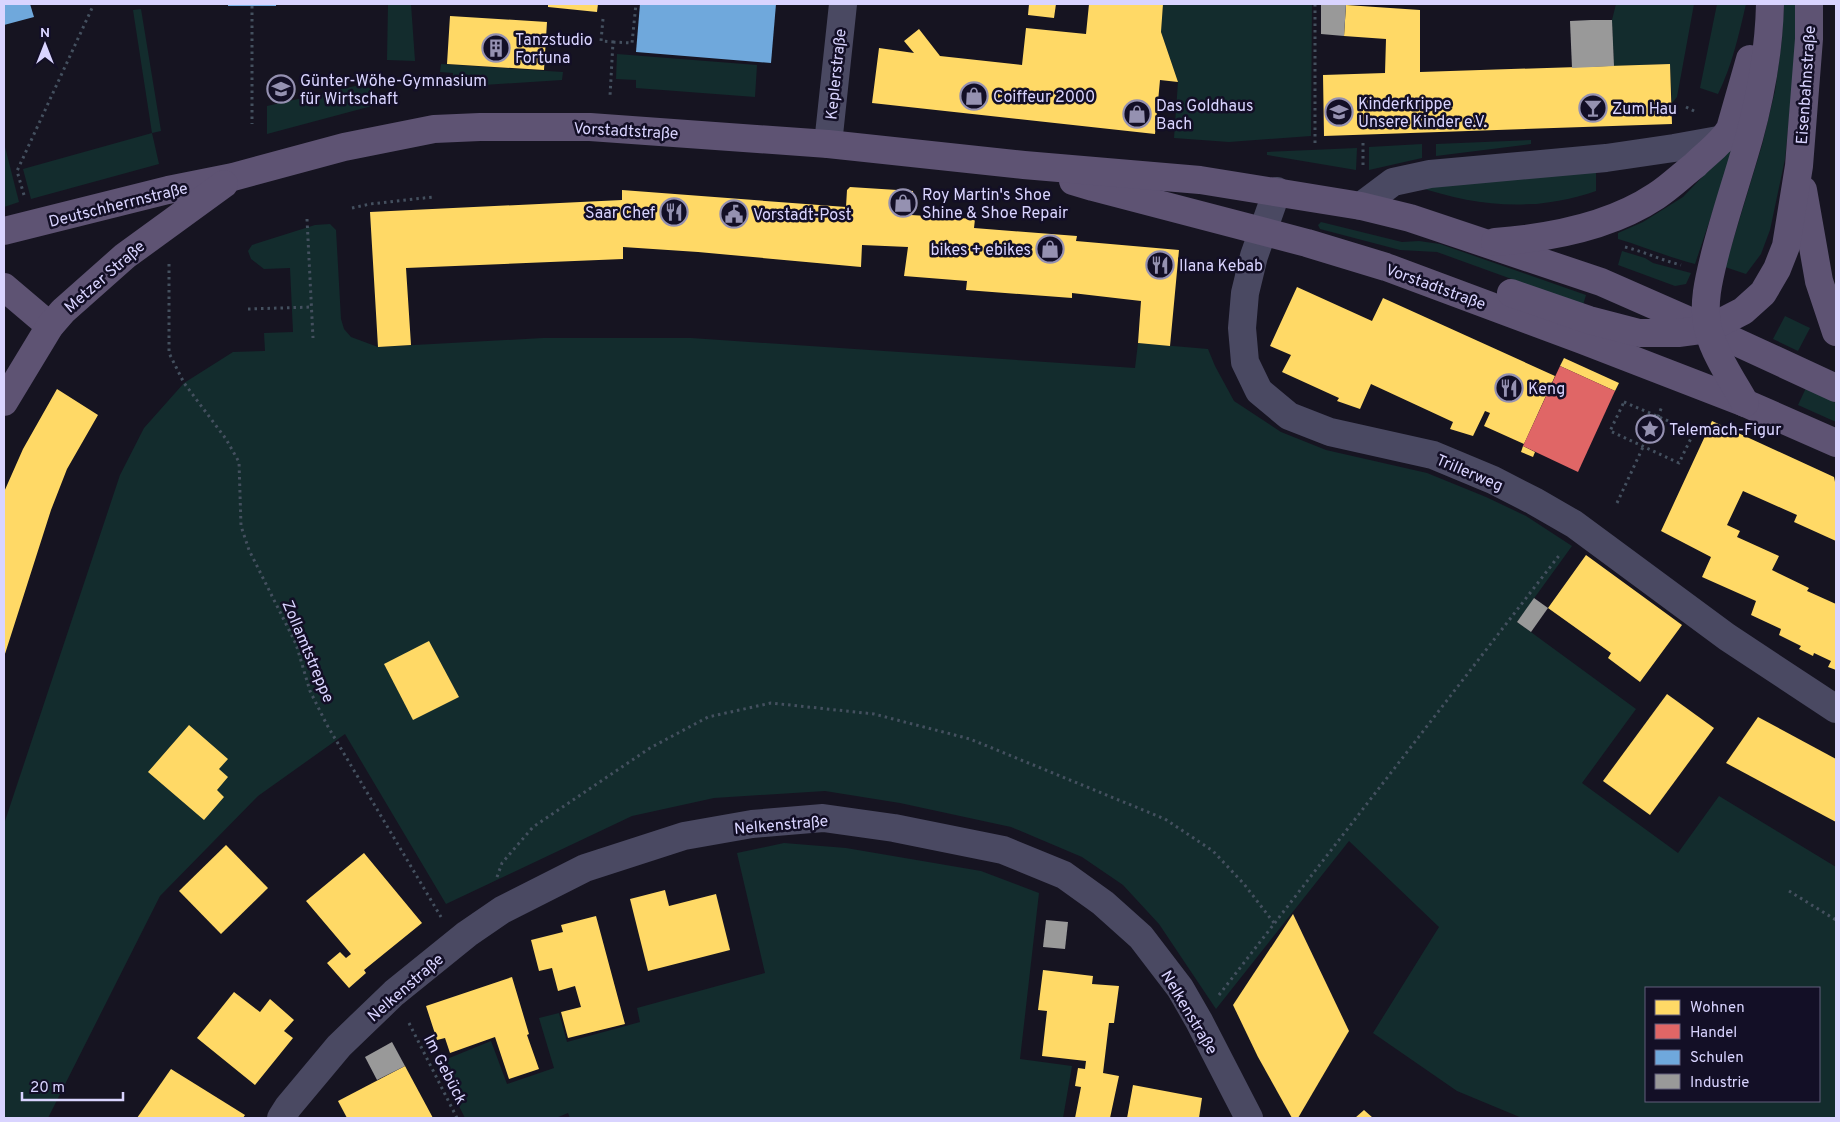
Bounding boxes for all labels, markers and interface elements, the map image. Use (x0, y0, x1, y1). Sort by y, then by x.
north arrow (20, 20, 70, 70)
text: N (40, 25, 50, 42)
street label: Eisenbahnstraße (1793, 25, 1821, 145)
street label: Keplerstraße (822, 28, 852, 121)
place label: Tanzstudio Fortuna (515, 31, 593, 69)
building icon: Tanzstudio Fortuna (481, 33, 511, 63)
place label: Günter-Wöhe-Gymnasium für Wirtschaft (300, 72, 487, 110)
school or university icon: Günter-Wöhe-Gymnasium für Wirtschaft (266, 74, 296, 104)
shop icon: Coiffeur 2000 (959, 81, 989, 111)
place label: Coiffeur 2000 (993, 88, 1095, 108)
bar icon: Zum Hau (1578, 93, 1608, 123)
place label: Kinderkrippe Unsere Kinder e.V. (1358, 95, 1487, 133)
place label: Das Goldhaus Bach (1156, 97, 1253, 135)
school or university icon: Kinderkrippe Unsere Kinder e.V. (1324, 97, 1354, 127)
shop icon: Das Goldhaus Bach (1122, 99, 1152, 129)
place label: Zum Hau (1612, 100, 1677, 120)
street label: Vorstadtstraße (573, 119, 679, 145)
street label: Deutschherrnstraße (47, 179, 190, 233)
place label: Roy Martin's Shoe Shine & Shoe Repair (922, 186, 1068, 224)
shop icon: Roy Martin's Shoe Shine & Shoe Repair (888, 188, 918, 218)
restaurant icon: Saar Chef (659, 197, 689, 227)
public building icon: Vorstadt-Post (719, 199, 749, 229)
place label: Saar Chef (585, 204, 656, 224)
place label: Vorstadt-Post (753, 206, 852, 226)
shop icon: bikes + ebikes (1035, 234, 1065, 264)
street label: Metzer Straße (61, 237, 150, 318)
place label: bikes + ebikes (931, 241, 1031, 261)
restaurant icon: Ilana Kebab (1145, 250, 1175, 280)
place label: Ilana Kebab (1179, 257, 1263, 277)
street label: Vorstadtstraße (1383, 261, 1488, 315)
restaurant icon: Keng (1494, 373, 1524, 403)
place label: Keng (1528, 380, 1565, 400)
place icon: Telemach-Figur (1635, 414, 1665, 444)
place label: Telemach-Figur (1669, 421, 1781, 441)
street label: Trillerweg (1433, 451, 1506, 497)
street label: Zollamtstreppe (277, 597, 338, 706)
street label: Nelkenstraße (733, 812, 829, 840)
street label: Nelkenstraße (364, 950, 449, 1027)
street label: Nelkenstraße (1155, 967, 1221, 1059)
legend (1645, 987, 1820, 1102)
text: Wohnen (1690, 999, 1745, 1018)
text: Handel (1690, 1024, 1737, 1043)
street label: Im Gebück (418, 1032, 470, 1108)
text: Schulen (1690, 1049, 1744, 1068)
scale bar (22, 1070, 124, 1102)
text: Industrie (1690, 1074, 1749, 1093)
text: 20 m (30, 1079, 65, 1098)

